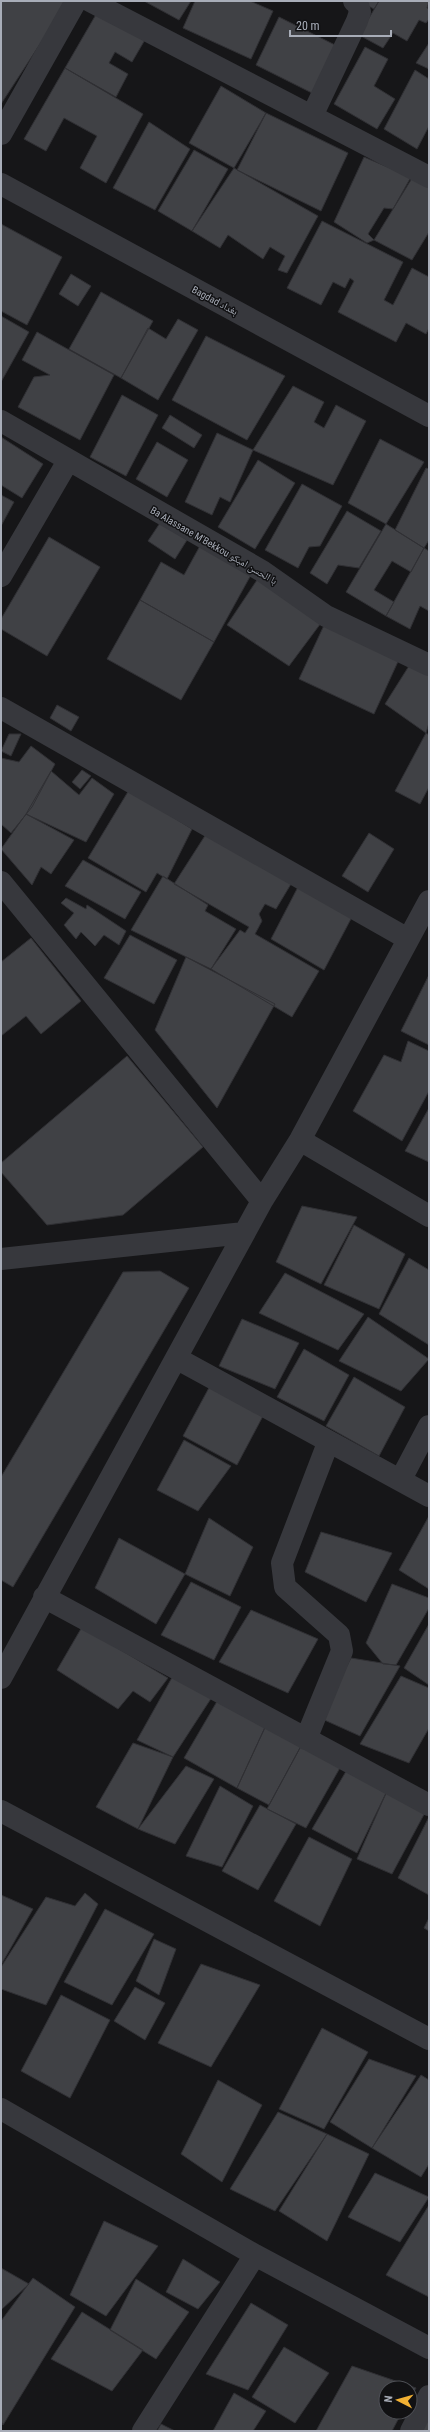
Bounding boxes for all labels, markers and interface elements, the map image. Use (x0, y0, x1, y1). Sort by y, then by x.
scale bar (290, 12, 391, 38)
text: 20 m (296, 19, 320, 33)
street label: Bagdad بغداد (190, 284, 240, 318)
street label: Ba Alassane M'Bekkou با الحسن امبكو (148, 505, 279, 587)
north arrow (378, 2380, 418, 2420)
text: N (382, 2395, 395, 2403)

